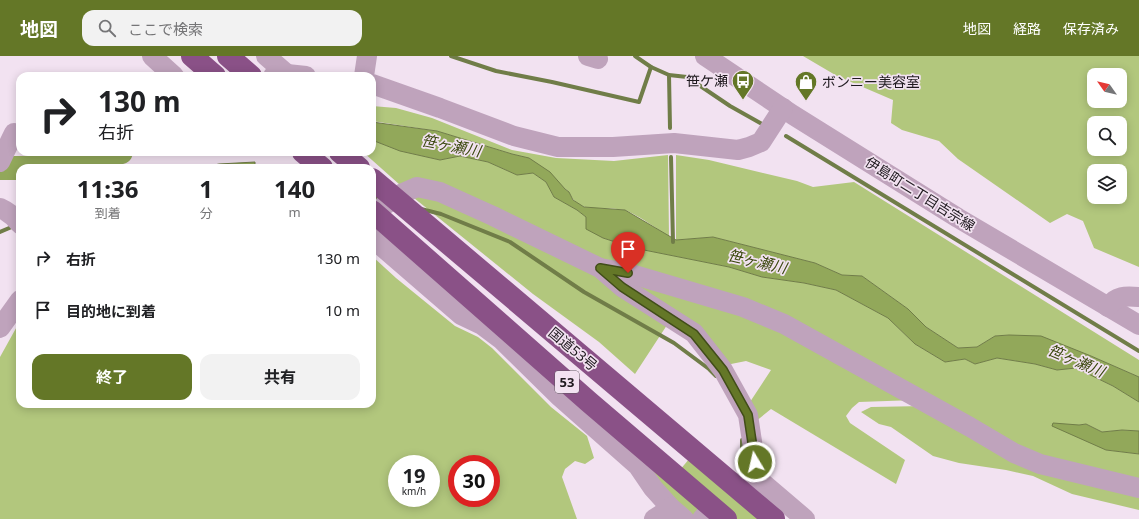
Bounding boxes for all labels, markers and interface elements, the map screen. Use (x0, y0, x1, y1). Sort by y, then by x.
search box (82, 10, 362, 46)
text: 地図 (20, 16, 58, 42)
icon: search (96, 17, 118, 39)
text: ここで検索 (128, 19, 203, 39)
text: 地図 (963, 19, 991, 38)
text: 経路 (1013, 19, 1041, 38)
text: 保存済み (1063, 19, 1119, 38)
bus stop icon: 笹ケ瀬 (730, 68, 756, 101)
north arrow (1087, 68, 1127, 108)
map controls (1087, 68, 1127, 204)
shop icon: ボンニー美容室 (793, 69, 819, 102)
place label: 笹ケ瀬 (686, 71, 728, 90)
place label: ボンニー美容室 (822, 72, 920, 91)
text: 130 m (98, 82, 181, 120)
icon: right (32, 88, 84, 140)
button: search (1087, 116, 1127, 156)
text: 右折 (98, 120, 134, 144)
water label: 笹ヶ瀬川 (420, 129, 485, 161)
street label: 伊島町二丁目吉宗線 (862, 152, 979, 235)
button: layers (1087, 164, 1127, 204)
text: 11:36 (77, 172, 139, 205)
text: 1 (199, 172, 213, 205)
text: 140 (274, 172, 315, 205)
text: m (288, 203, 301, 221)
text: 到着 (95, 204, 121, 222)
text: 分 (200, 204, 213, 222)
pin (611, 232, 645, 273)
icon: arrive (617, 238, 639, 260)
water label: 笹ヶ瀬川 (726, 245, 791, 278)
icon: right (32, 247, 54, 269)
text: 130 m (316, 248, 360, 268)
text: 右折 (66, 249, 96, 269)
icon: arrive (32, 299, 54, 321)
text: 10 m (325, 300, 360, 320)
text: 目的地に到着 (66, 301, 156, 321)
street label: 国道53号 (545, 323, 602, 375)
water label: 笹ヶ瀬川 (1045, 339, 1110, 382)
button: 終了 (32, 354, 192, 400)
button: 共有 (200, 354, 360, 400)
road number: 53 (555, 371, 579, 393)
position arrow (734, 441, 776, 483)
speed limit sign: 30 (448, 455, 500, 507)
text: 19 (403, 462, 425, 489)
text: km/h (402, 484, 426, 498)

